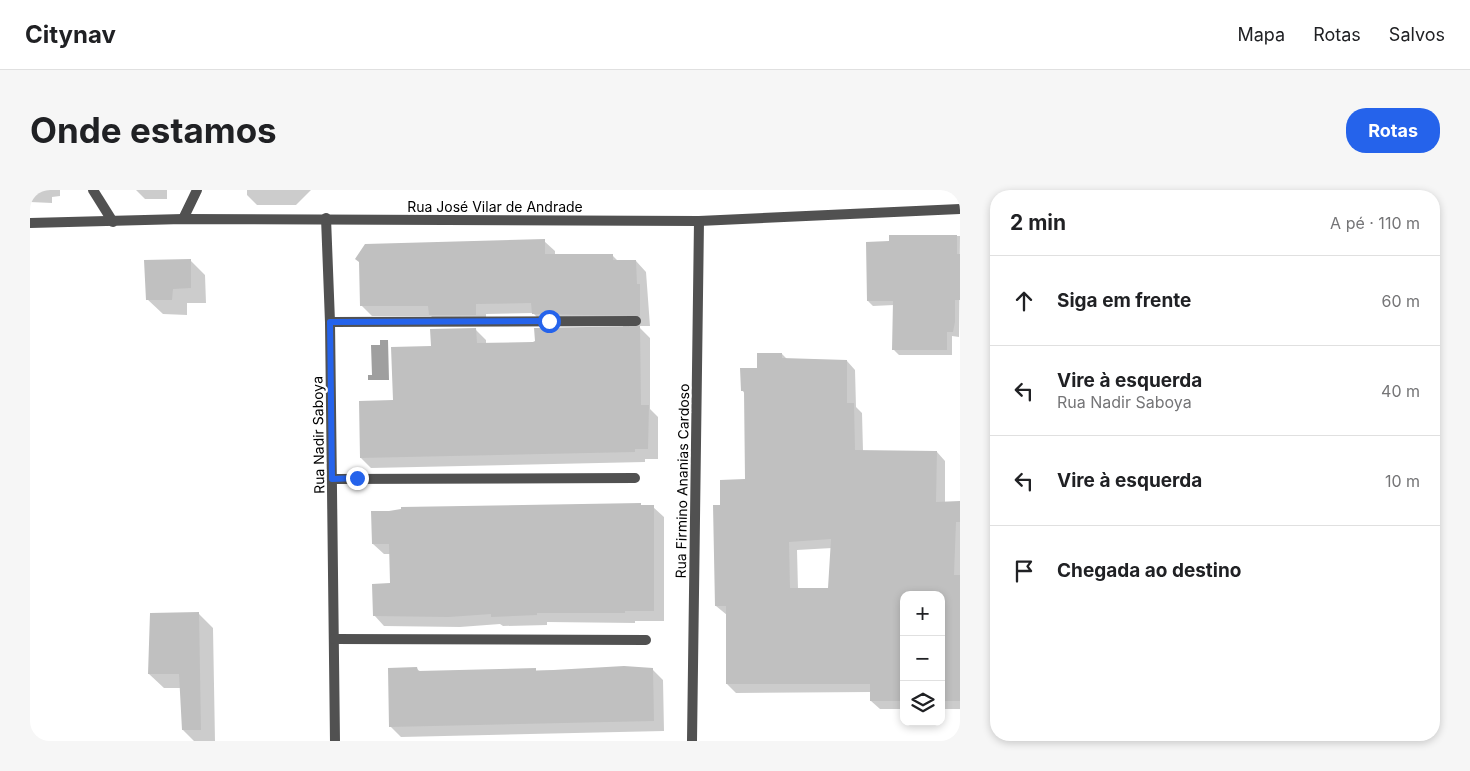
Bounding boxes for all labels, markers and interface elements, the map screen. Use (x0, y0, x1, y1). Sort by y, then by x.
text: Citynav (25, 20, 116, 49)
text: Mapa (1237, 24, 1285, 45)
text: Rotas (1313, 24, 1361, 45)
text: Salvos (1389, 24, 1445, 45)
button: Rotas (1346, 108, 1440, 153)
text: Onde estamos (30, 109, 277, 151)
street label: Rua José Vilar de Andrade (407, 198, 583, 215)
text: 2 min (1010, 210, 1066, 235)
text: A pé · 110 m (1330, 213, 1420, 233)
icon: ahead (1010, 287, 1038, 315)
text: Siga em frente (1057, 289, 1191, 312)
text: 60 m (1381, 291, 1420, 311)
route start (538, 310, 561, 333)
text: Vire à esquerda (1057, 369, 1202, 392)
street label: Rua Nadir Saboya (308, 376, 328, 494)
icon: left (1010, 377, 1038, 405)
text: 40 m (1381, 381, 1420, 401)
street label: Rua Firmino Ananias Cardoso (672, 383, 692, 579)
text: Rua Nadir Saboya (1057, 392, 1192, 412)
route end (346, 467, 369, 490)
icon: left (1010, 467, 1038, 495)
text: Vire à esquerda (1057, 469, 1202, 492)
text: 10 m (1385, 471, 1420, 491)
icon: arrive (1010, 557, 1038, 585)
text: Chegada ao destino (1057, 559, 1241, 582)
map controls (900, 591, 945, 726)
button: + (900, 591, 945, 636)
button: − (900, 636, 945, 681)
button: layers (900, 681, 945, 726)

